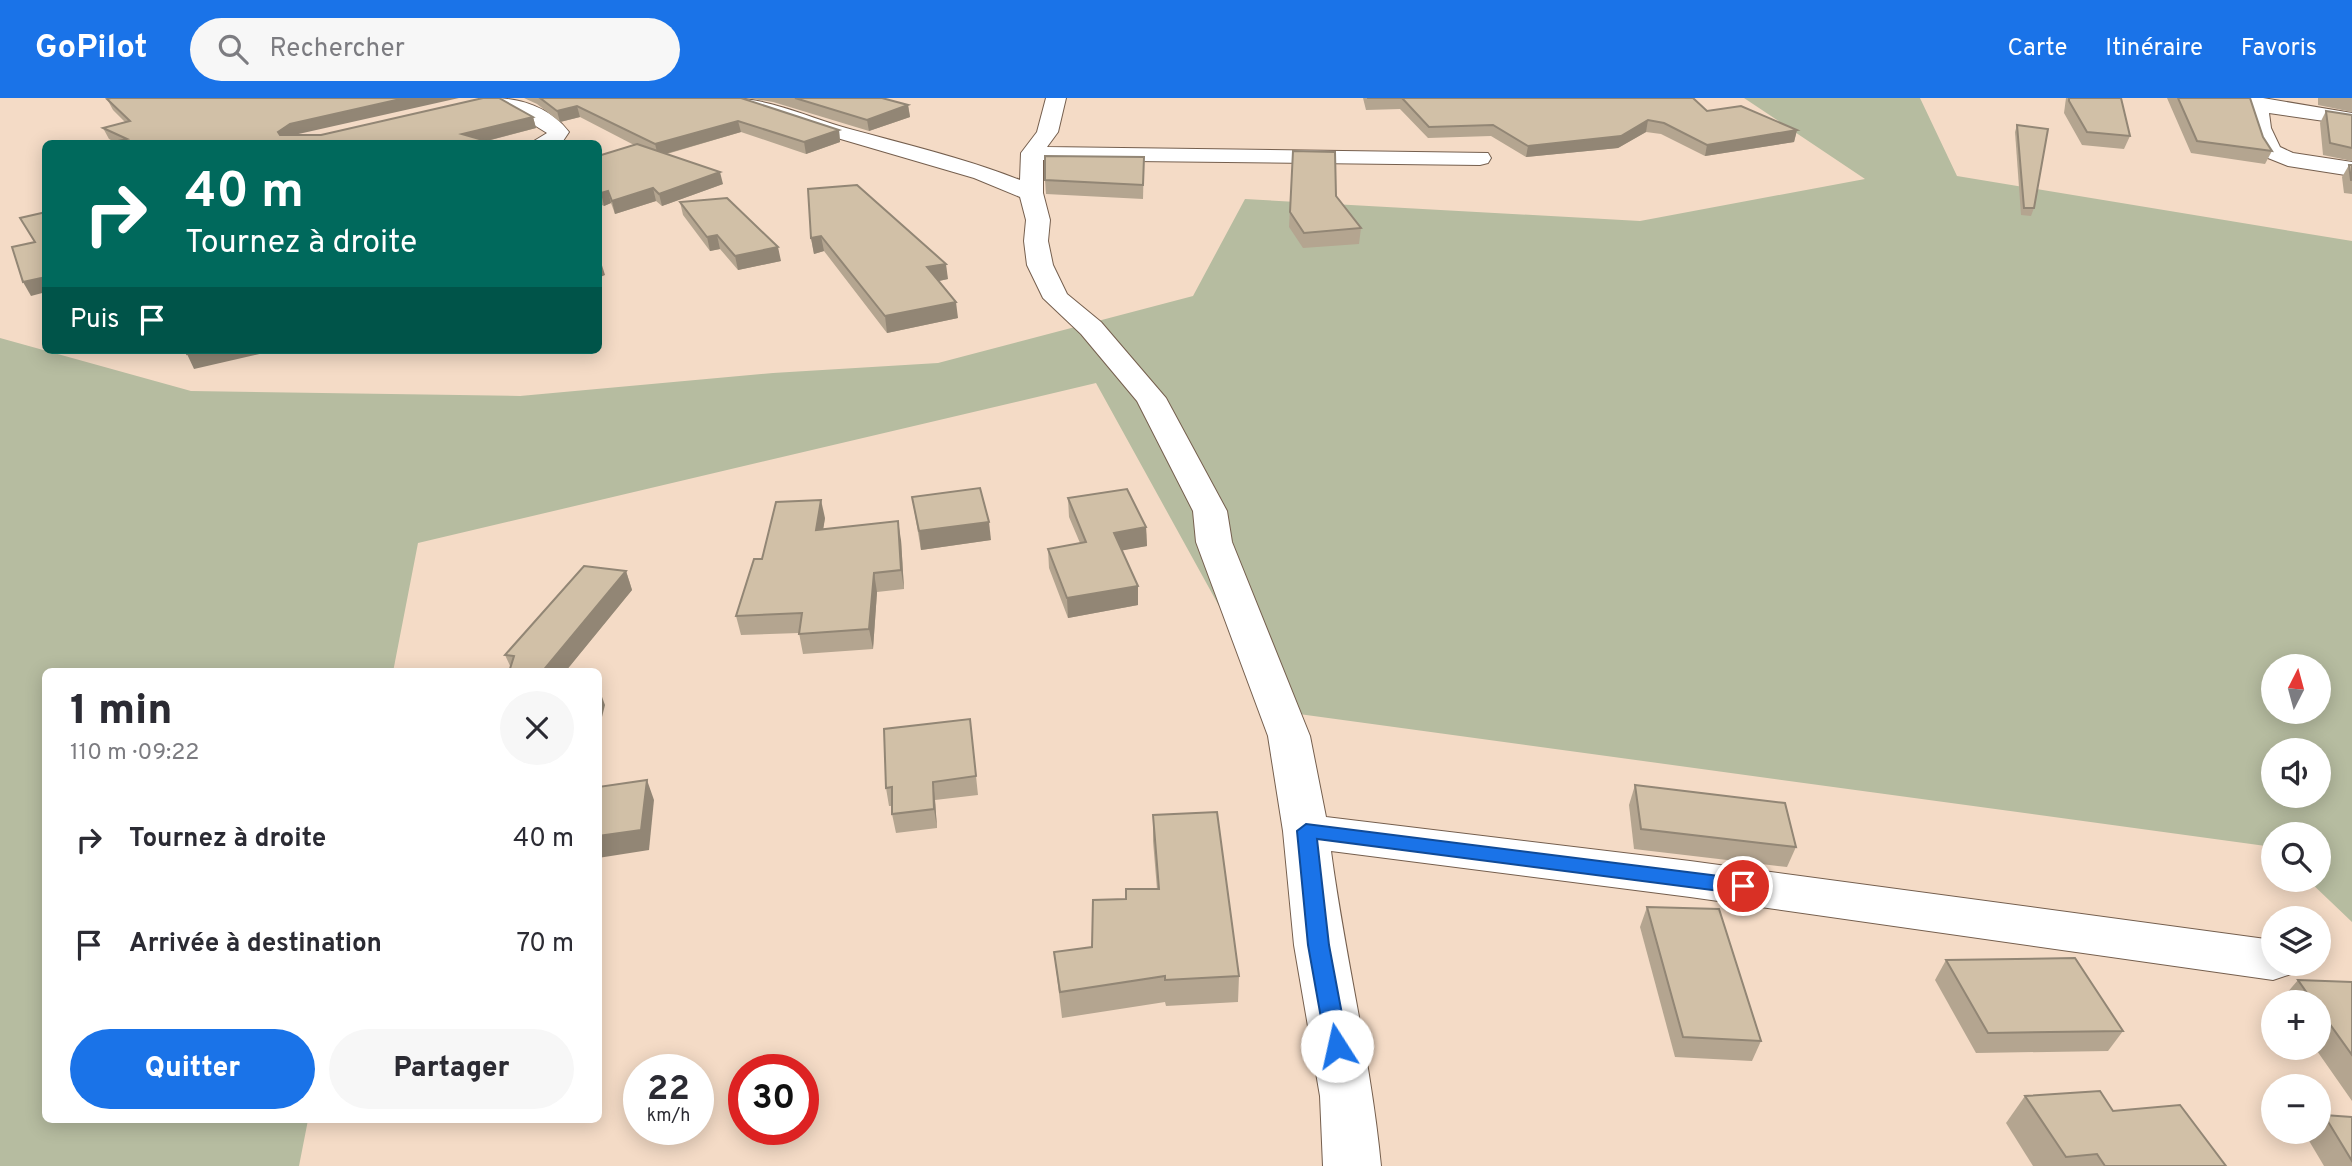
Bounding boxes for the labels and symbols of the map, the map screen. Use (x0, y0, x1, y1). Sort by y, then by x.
north arrow (2261, 654, 2331, 724)
pin (1713, 856, 1773, 916)
position arrow (1300, 1009, 1374, 1083)
speed limit sign: 30 (728, 1054, 819, 1145)

